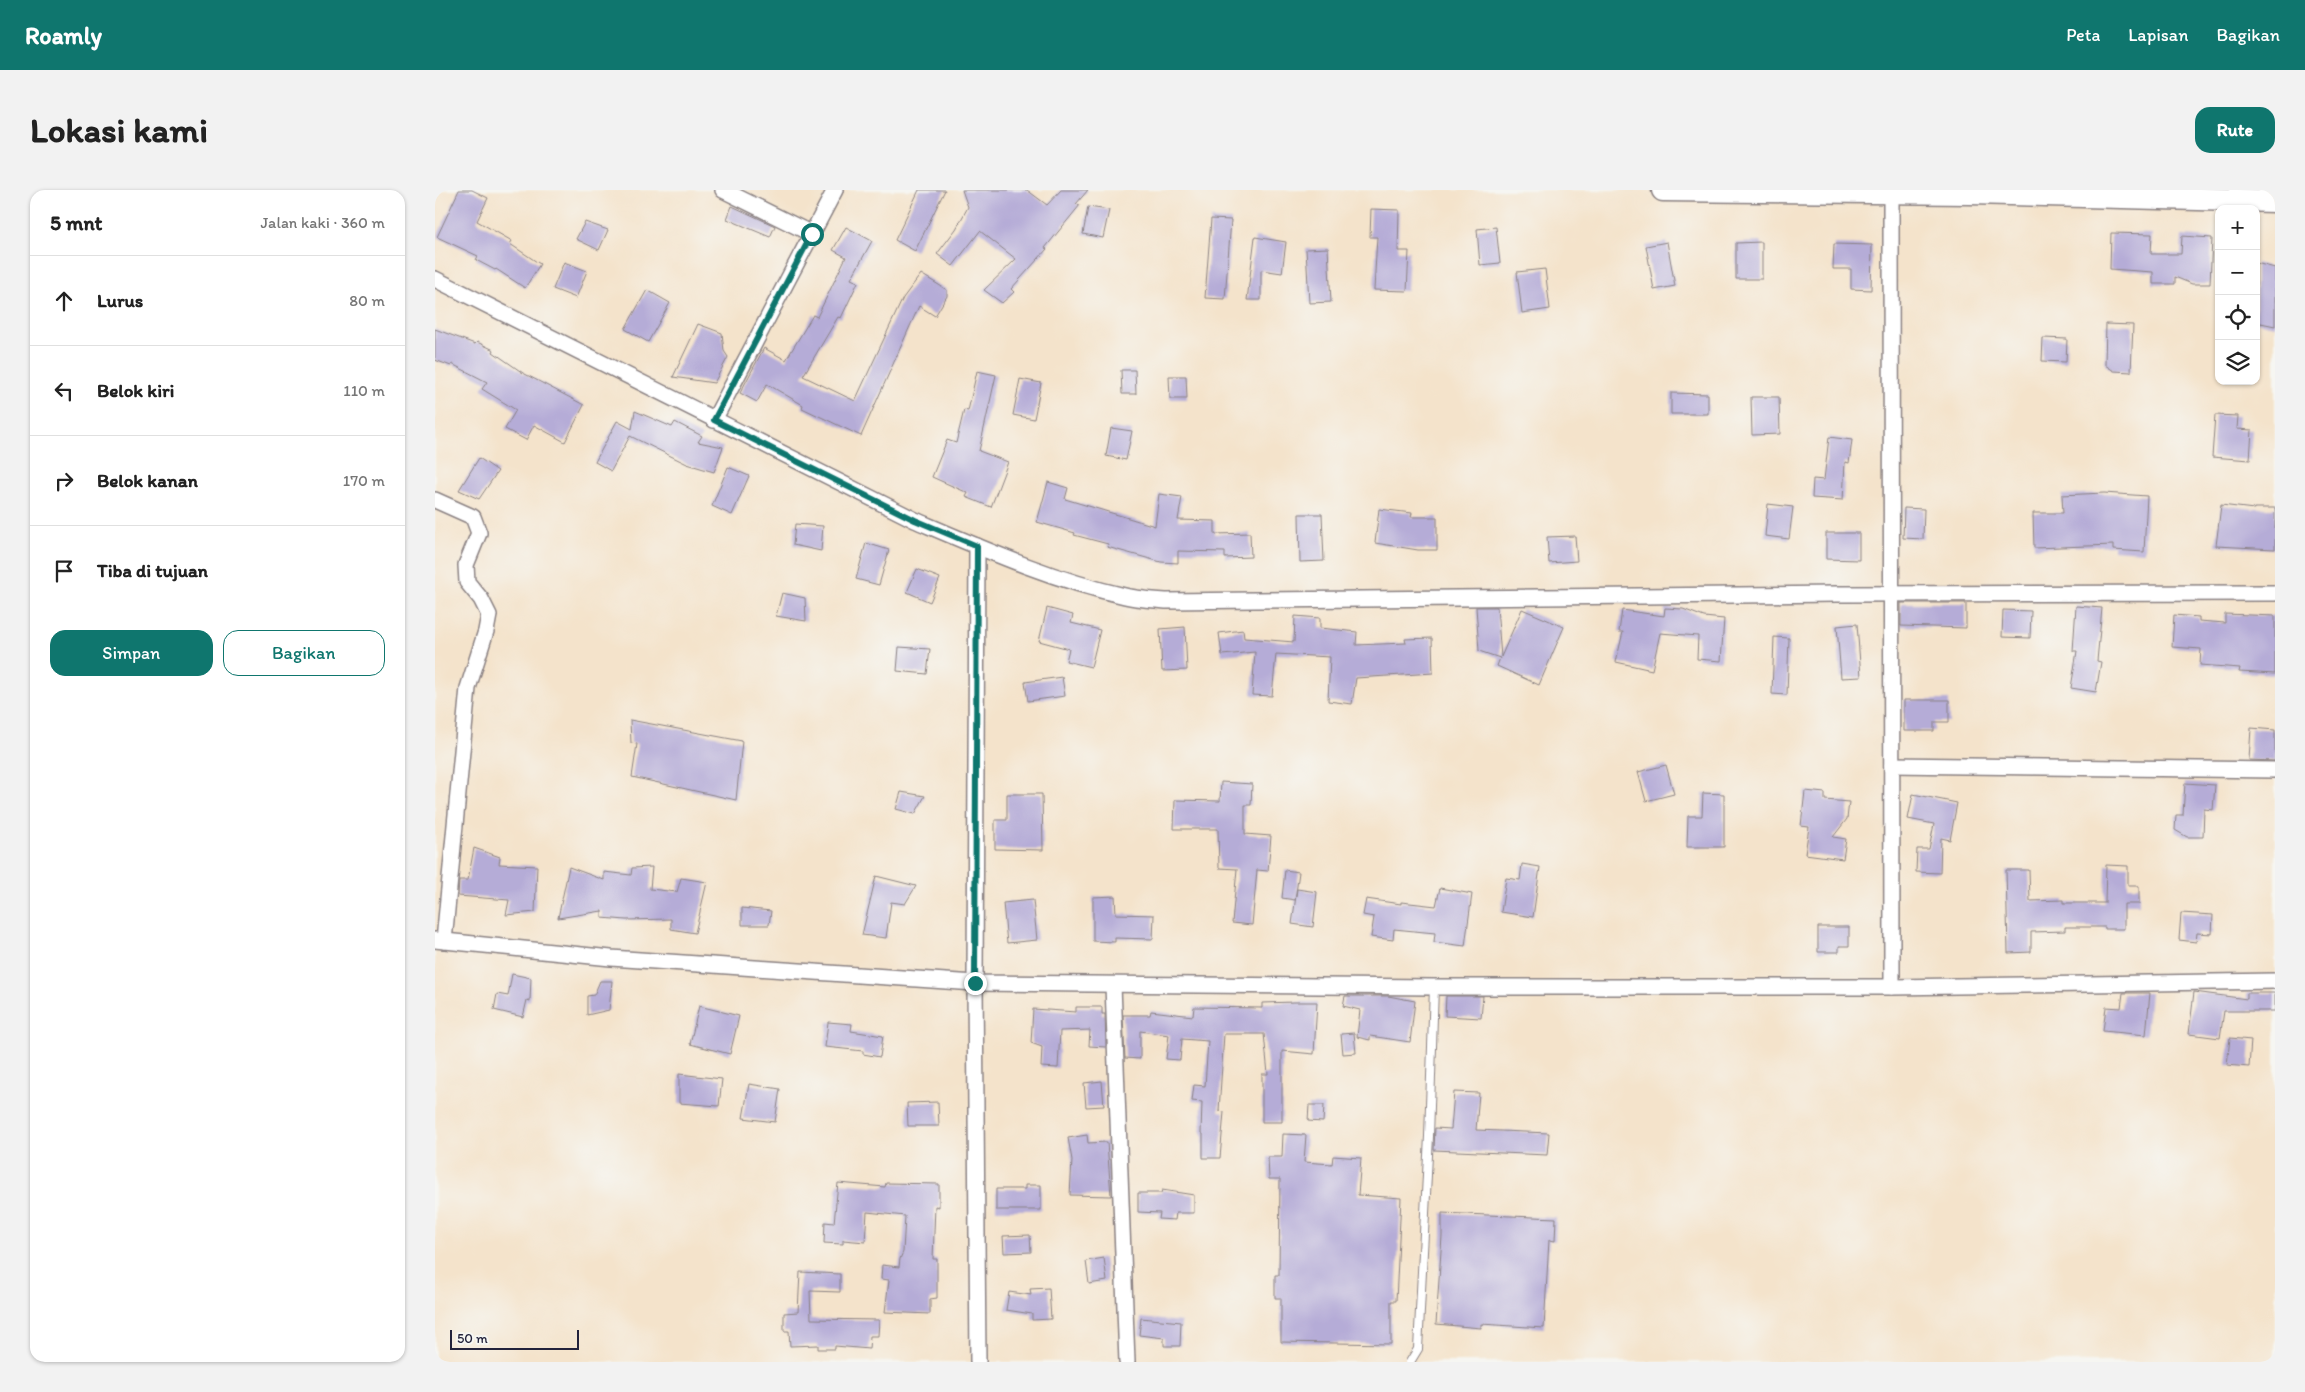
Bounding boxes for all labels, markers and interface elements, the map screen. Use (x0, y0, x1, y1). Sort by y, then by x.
text: Roamly (25, 21, 102, 50)
text: Peta (2066, 24, 2100, 46)
text: Lapisan (2128, 24, 2188, 46)
text: Bagikan (2216, 24, 2280, 46)
button: Rute (2195, 107, 2275, 153)
text: Lokasi kami (30, 109, 208, 151)
map controls (2215, 205, 2260, 385)
button: + (2215, 205, 2260, 250)
text: 5 mnt (50, 210, 103, 235)
text: Jalan kaki · 360 m (261, 213, 385, 232)
route start (801, 223, 824, 246)
button: − (2215, 250, 2260, 295)
icon: ahead (50, 287, 78, 315)
text: Lurus (97, 289, 143, 312)
text: 80 m (349, 291, 385, 310)
button: locate (2215, 295, 2260, 340)
button: layers (2215, 340, 2260, 385)
icon: left (50, 377, 78, 405)
text: Belok kiri (97, 379, 174, 402)
text: 110 m (343, 381, 385, 400)
icon: right (50, 467, 78, 495)
text: Belok kanan (97, 469, 198, 492)
text: 170 m (343, 471, 385, 490)
icon: arrive (50, 557, 78, 585)
text: Tiba di tujuan (97, 559, 208, 582)
button: Simpan (50, 630, 213, 676)
button: Bagikan (223, 630, 385, 676)
route end (964, 972, 987, 995)
scale bar (450, 1327, 579, 1350)
text: 50 m (457, 1330, 488, 1347)

